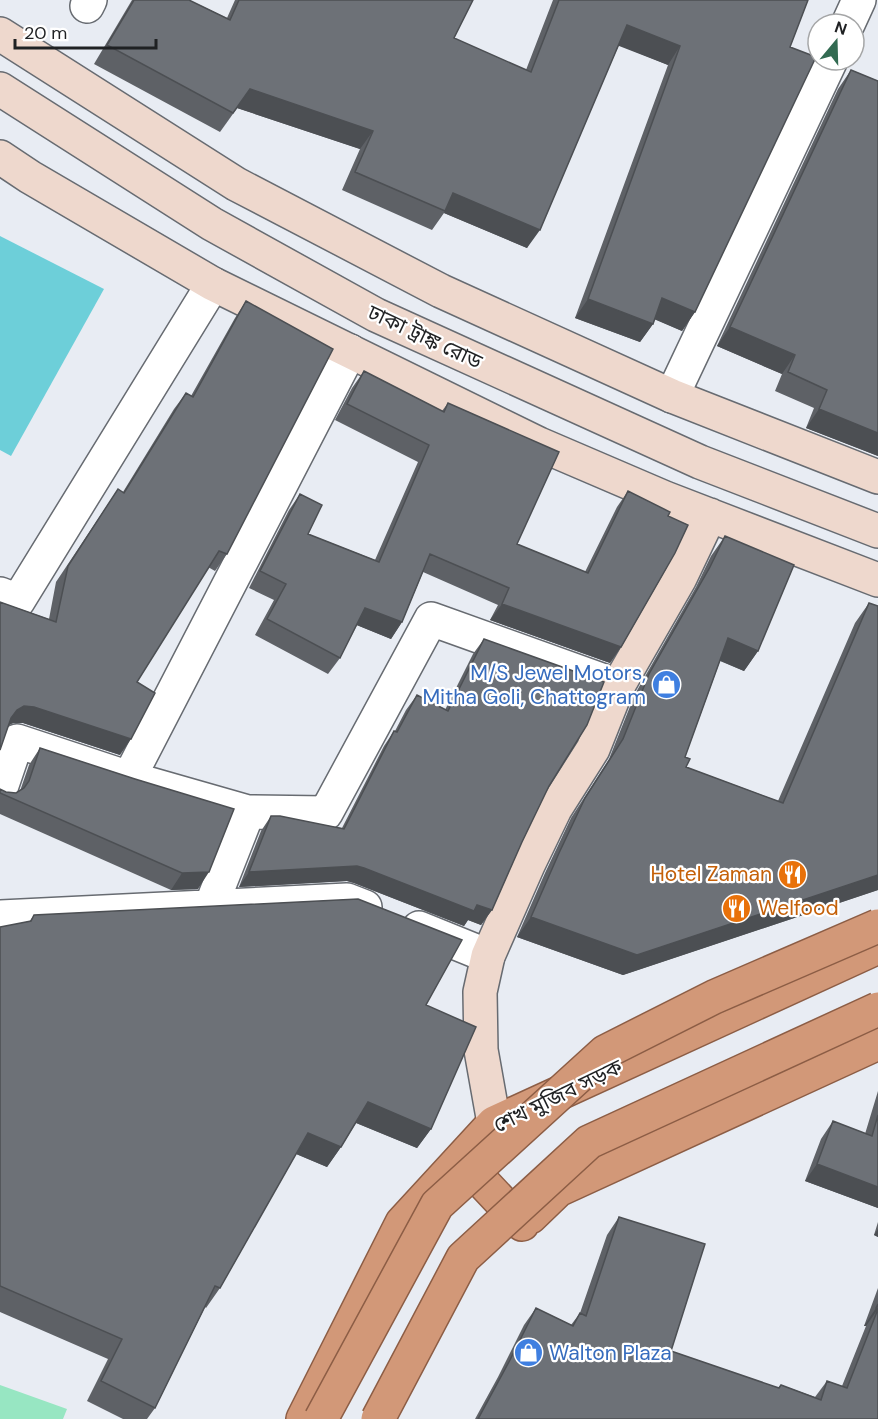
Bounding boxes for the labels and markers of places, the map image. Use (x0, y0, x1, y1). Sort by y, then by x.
place label: M/S Jewel Motors, Mitha Goli, Chattogram (422, 659, 646, 711)
shop icon: M/S Jewel Motors, Mitha Goli, Chattogram (651, 669, 683, 701)
restaurant icon: Hotel Zaman (777, 858, 809, 890)
place label: Hotel Zaman (651, 860, 772, 888)
restaurant icon: Welfood (721, 892, 753, 924)
place label: Welfood (758, 894, 839, 922)
shop icon: Walton Plaza (512, 1337, 544, 1369)
place label: Walton Plaza (549, 1339, 672, 1367)

